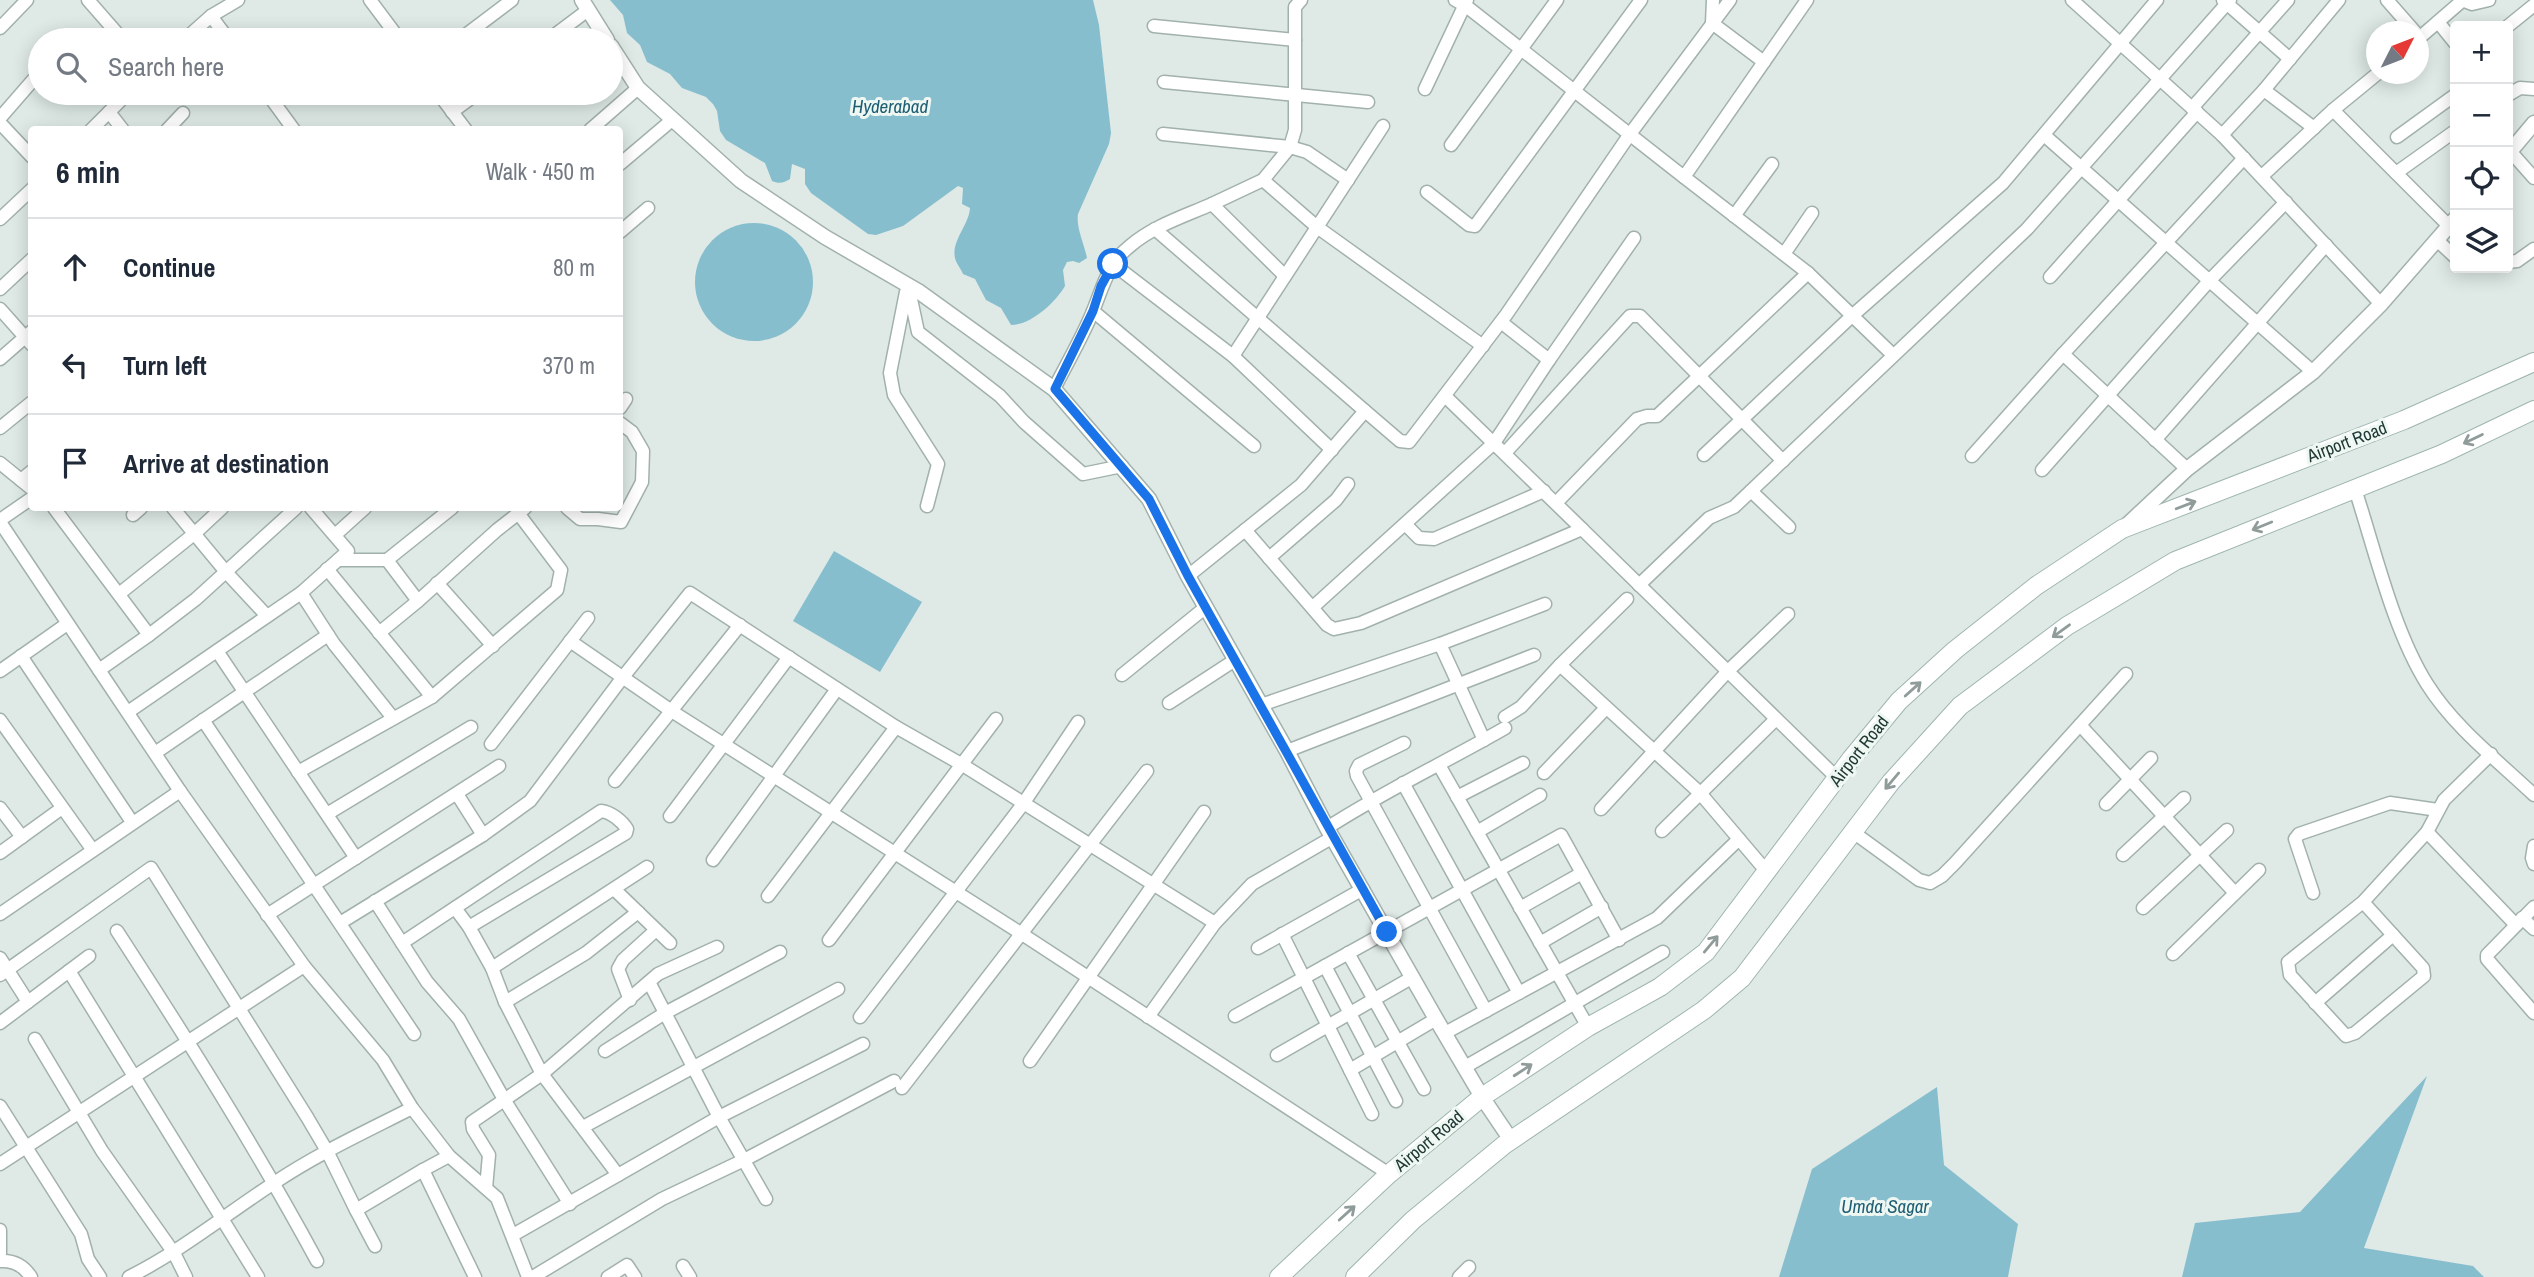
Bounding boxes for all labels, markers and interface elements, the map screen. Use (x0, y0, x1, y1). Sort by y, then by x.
north arrow (2366, 21, 2429, 84)
map controls (2450, 21, 2513, 273)
button: + (2450, 21, 2513, 84)
search box (28, 28, 623, 105)
icon: search (52, 48, 90, 86)
text: Search here (108, 49, 224, 84)
button: − (2450, 84, 2513, 147)
water label: Hyderabad (852, 93, 928, 119)
button: locate (2450, 147, 2513, 210)
text: 6 min (56, 152, 120, 192)
text: Walk · 450 m (486, 156, 595, 187)
button: layers (2450, 210, 2513, 273)
icon: ahead (56, 248, 94, 286)
route start (1097, 248, 1128, 279)
text: Continue (123, 250, 215, 285)
text: 80 m (553, 252, 595, 283)
icon: left (56, 346, 94, 384)
text: Turn left (123, 348, 207, 383)
text: 370 m (543, 350, 595, 381)
street label: Airport Road (2302, 415, 2390, 469)
one-way arrow (2463, 433, 2484, 447)
icon: arrive (56, 444, 94, 482)
text: Arrive at destination (123, 446, 329, 481)
one-way arrow (2174, 497, 2196, 510)
one-way arrow (2252, 520, 2274, 533)
one-way arrow (2052, 623, 2071, 638)
one-way arrow (1904, 681, 1922, 697)
street label: Airport Road (1822, 710, 1894, 792)
one-way arrow (1885, 772, 1900, 790)
route end (1371, 916, 1402, 947)
one-way arrow (1704, 936, 1719, 954)
one-way arrow (1513, 1063, 1532, 1077)
street label: Airport Road (1388, 1104, 1469, 1178)
water label: Umda Sagar (1841, 1193, 1930, 1219)
one-way arrow (1338, 1205, 1355, 1222)

